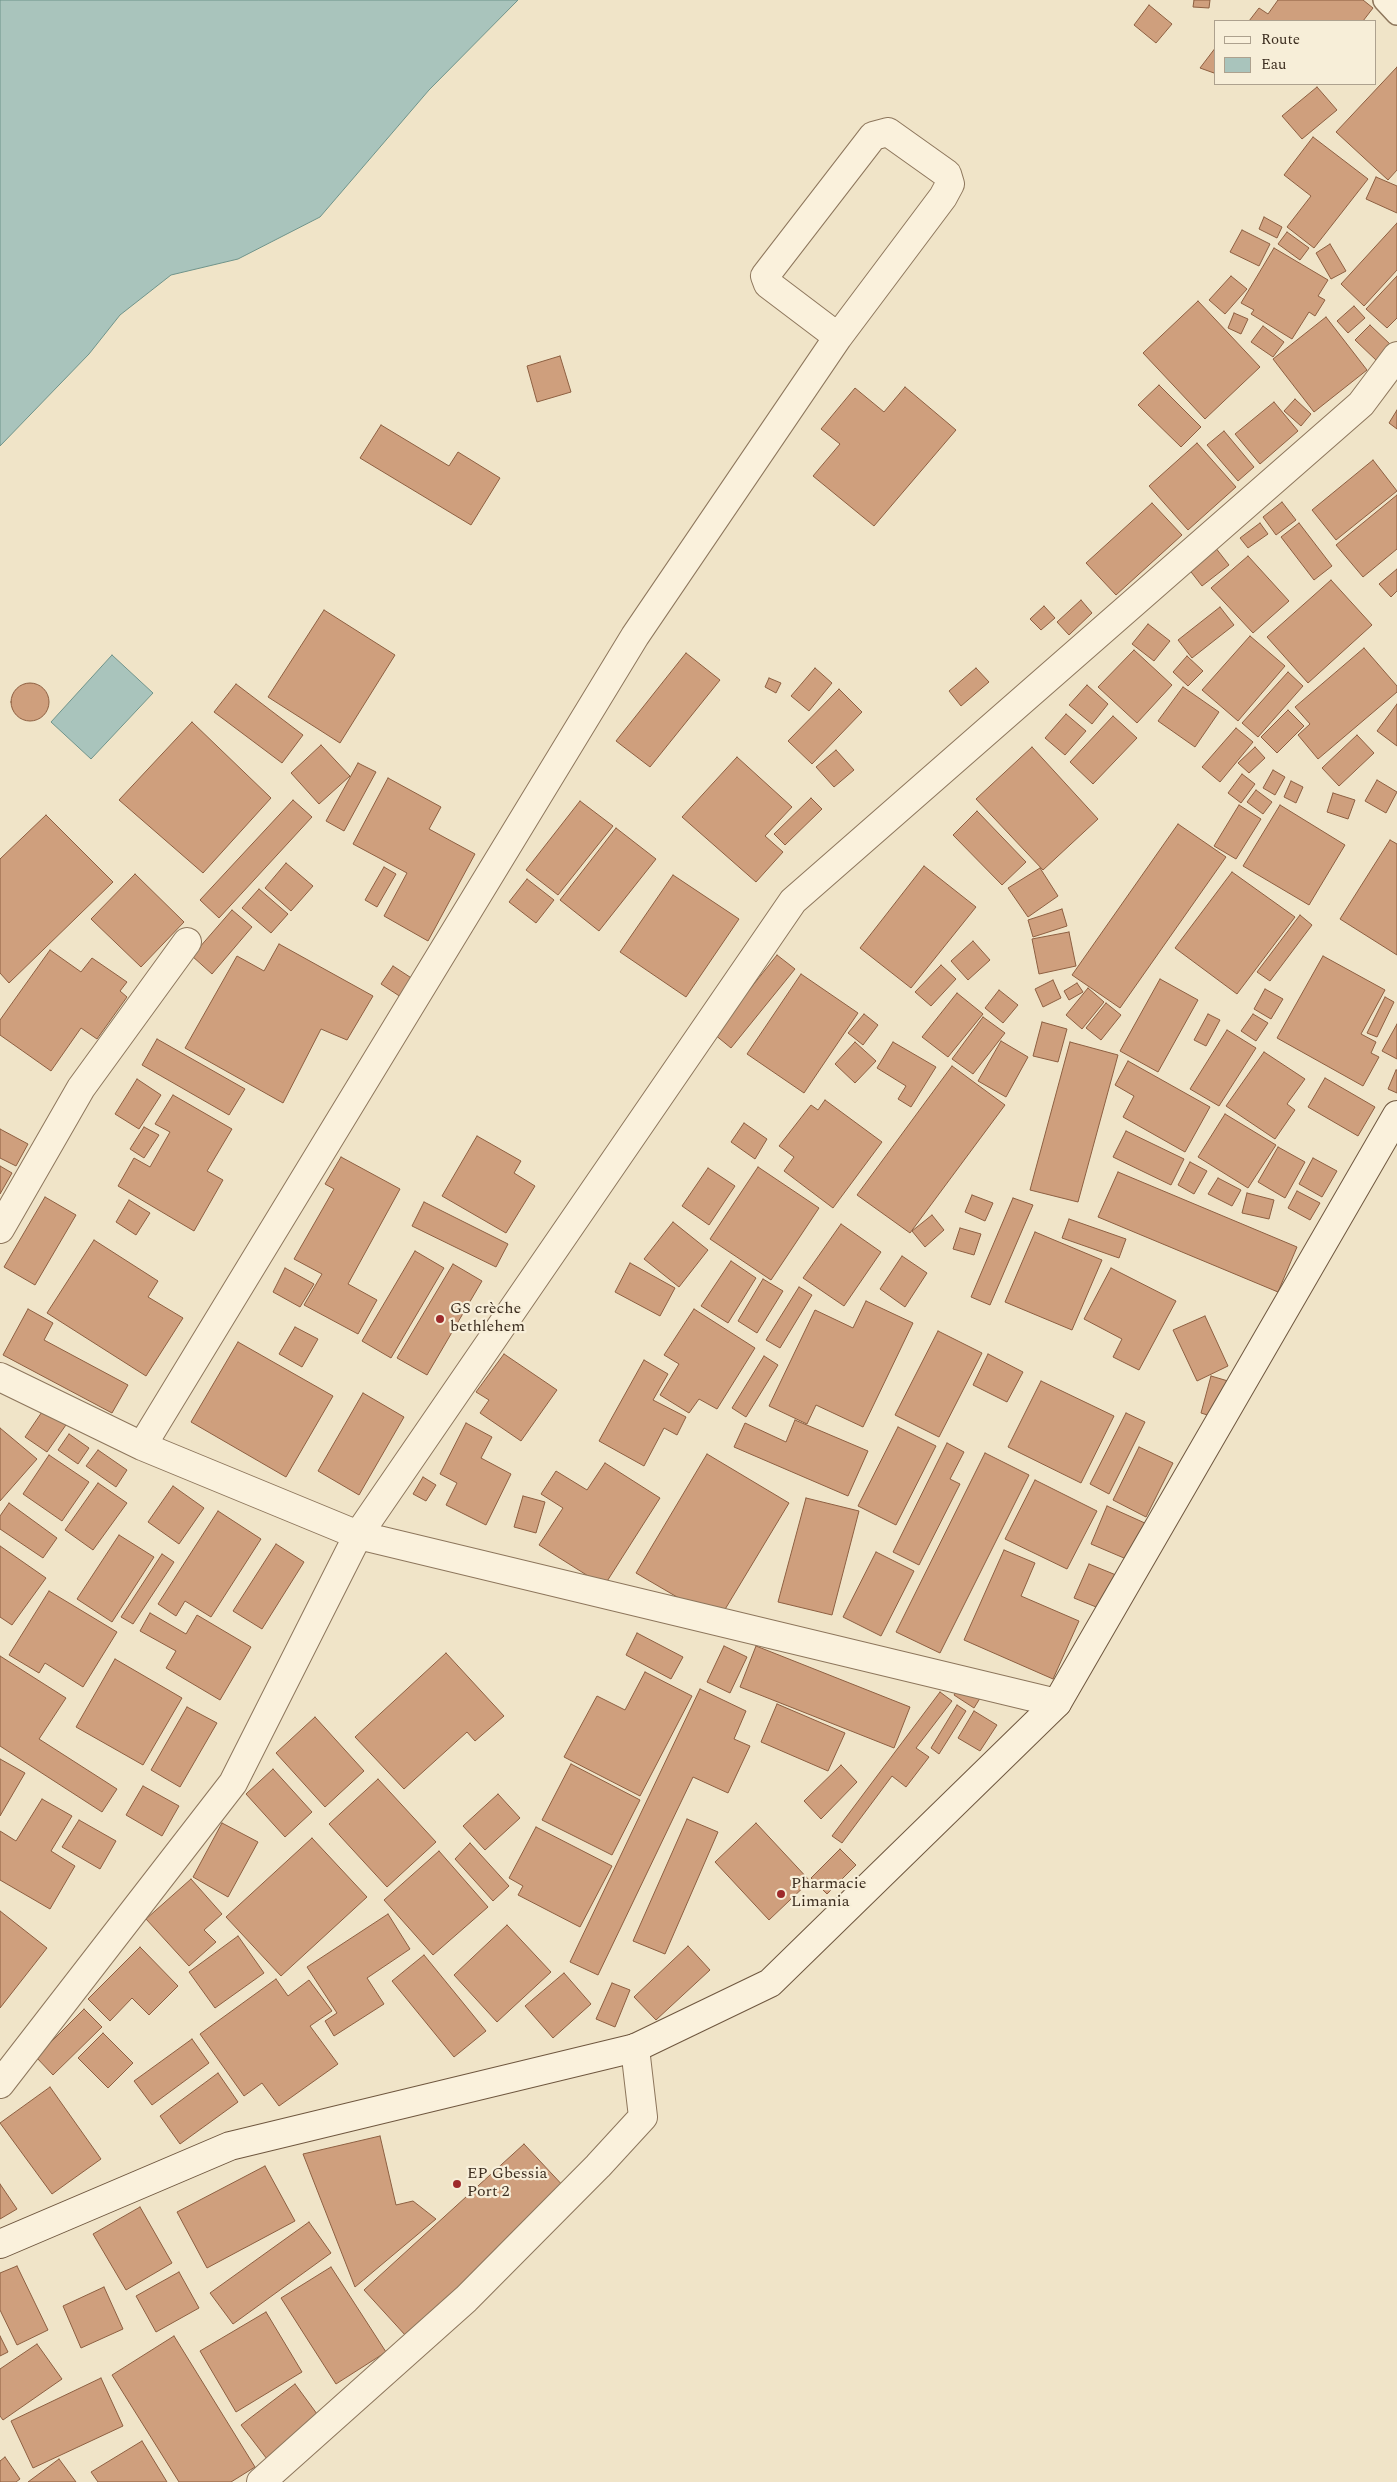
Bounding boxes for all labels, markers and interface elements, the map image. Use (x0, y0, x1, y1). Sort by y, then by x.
legend (1214, 20, 1377, 85)
text: Route (1261, 28, 1300, 51)
text: Eau (1261, 53, 1287, 76)
place label: GS crèche bethlehem (450, 1300, 525, 1338)
marker: GS crèche bethlehem (434, 1313, 446, 1325)
place label: Pharmacie Limania (791, 1875, 867, 1913)
marker: Pharmacie Limania (775, 1888, 787, 1900)
place label: EP Gbessia Port 2 (467, 2165, 547, 2203)
marker: EP Gbessia Port 2 (451, 2178, 463, 2190)

